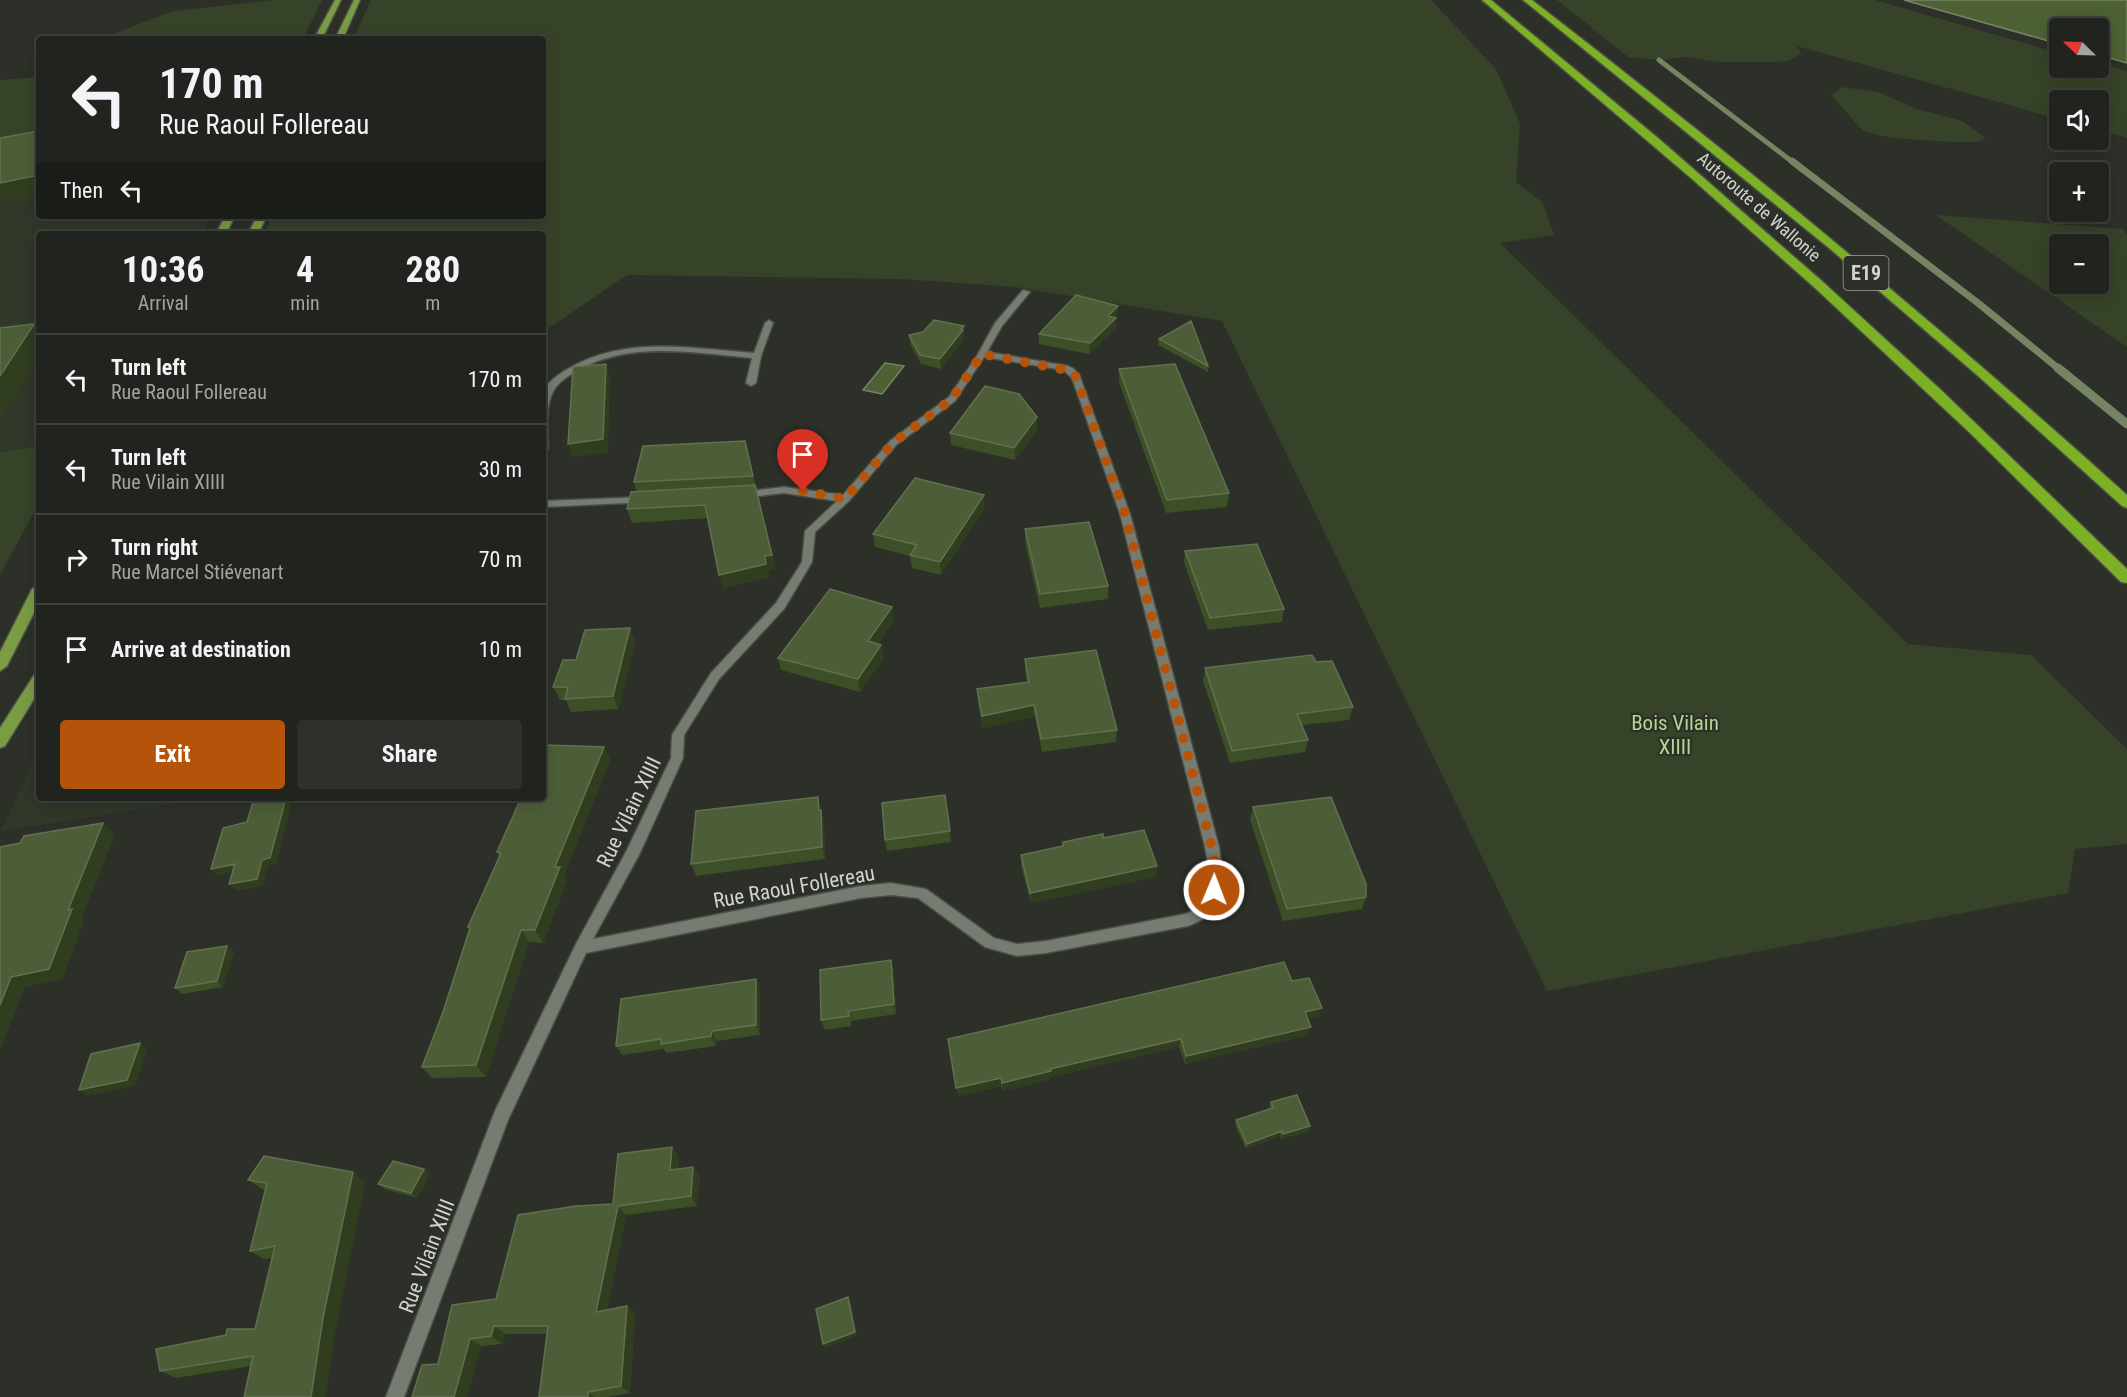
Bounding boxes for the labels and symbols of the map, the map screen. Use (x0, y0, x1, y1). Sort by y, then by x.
north arrow (2049, 18, 2109, 78)
street label: Autoroute de Wallonie (1693, 147, 1825, 266)
road number: E19 (1844, 256, 1888, 290)
pin (777, 429, 828, 491)
park label: Bois Vilain XIIII (1631, 711, 1719, 759)
street label: Rue Vilain XIIII (592, 753, 666, 871)
position arrow (1182, 858, 1246, 922)
street label: Rue Raoul Follereau (711, 861, 877, 913)
street label: Rue Vilain XIIII (394, 1196, 460, 1316)

